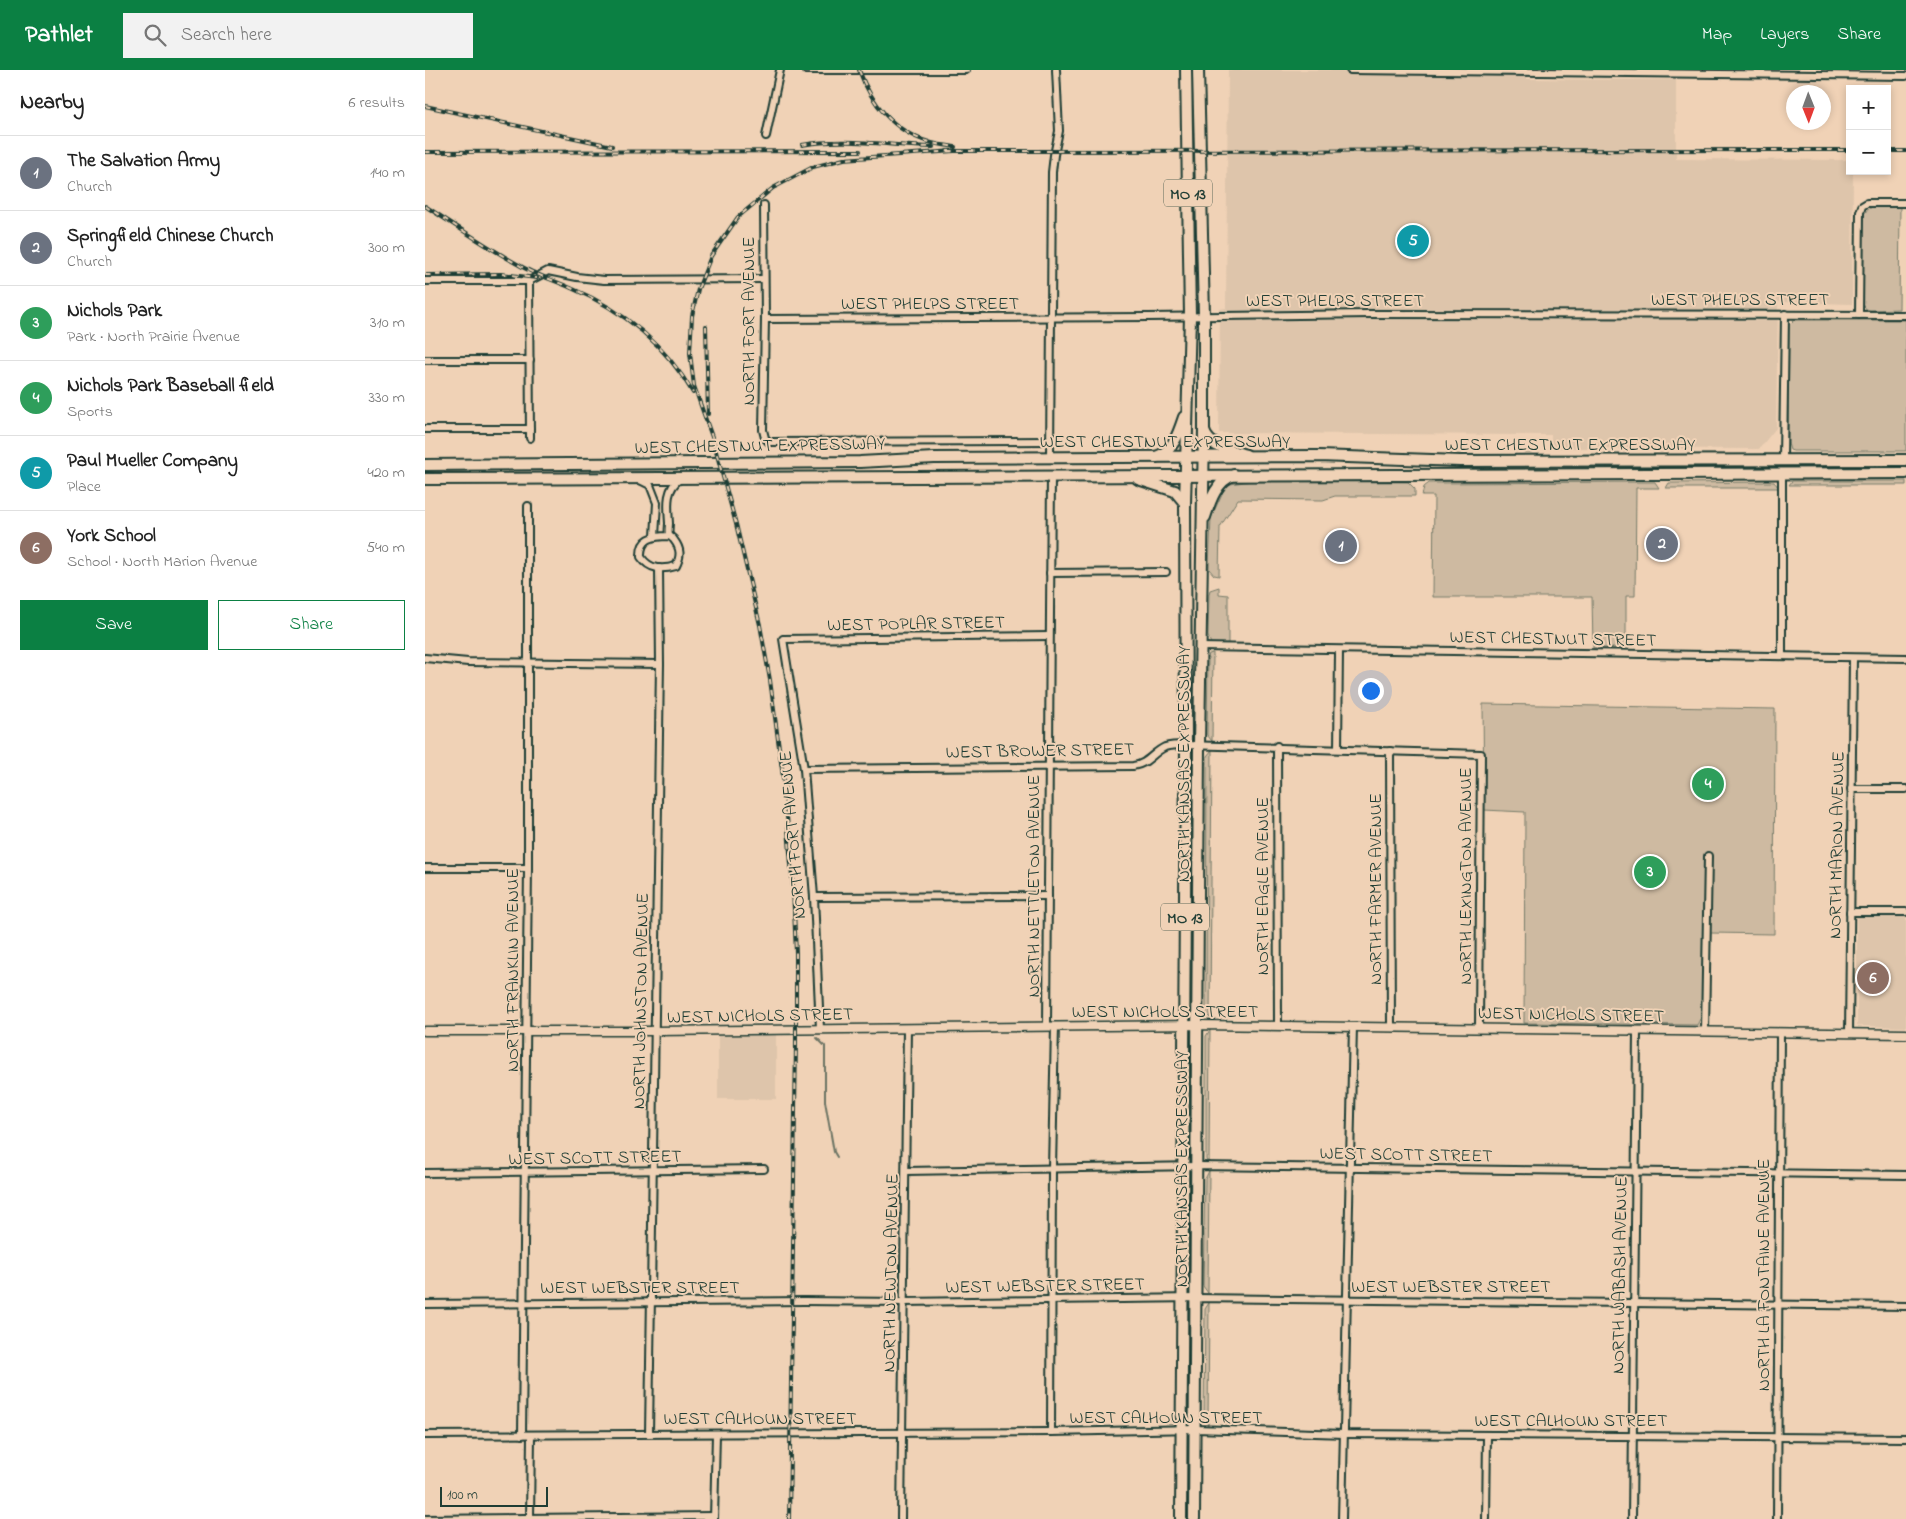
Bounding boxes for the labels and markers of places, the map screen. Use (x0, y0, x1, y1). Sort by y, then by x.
pin: 5 (1397, 222, 1429, 260)
pin: 2 (1646, 525, 1678, 563)
pin: 1 (1325, 527, 1357, 565)
pin: 4 (1692, 765, 1724, 803)
pin: 3 (1634, 853, 1666, 891)
pin: 6 (1857, 959, 1889, 997)

